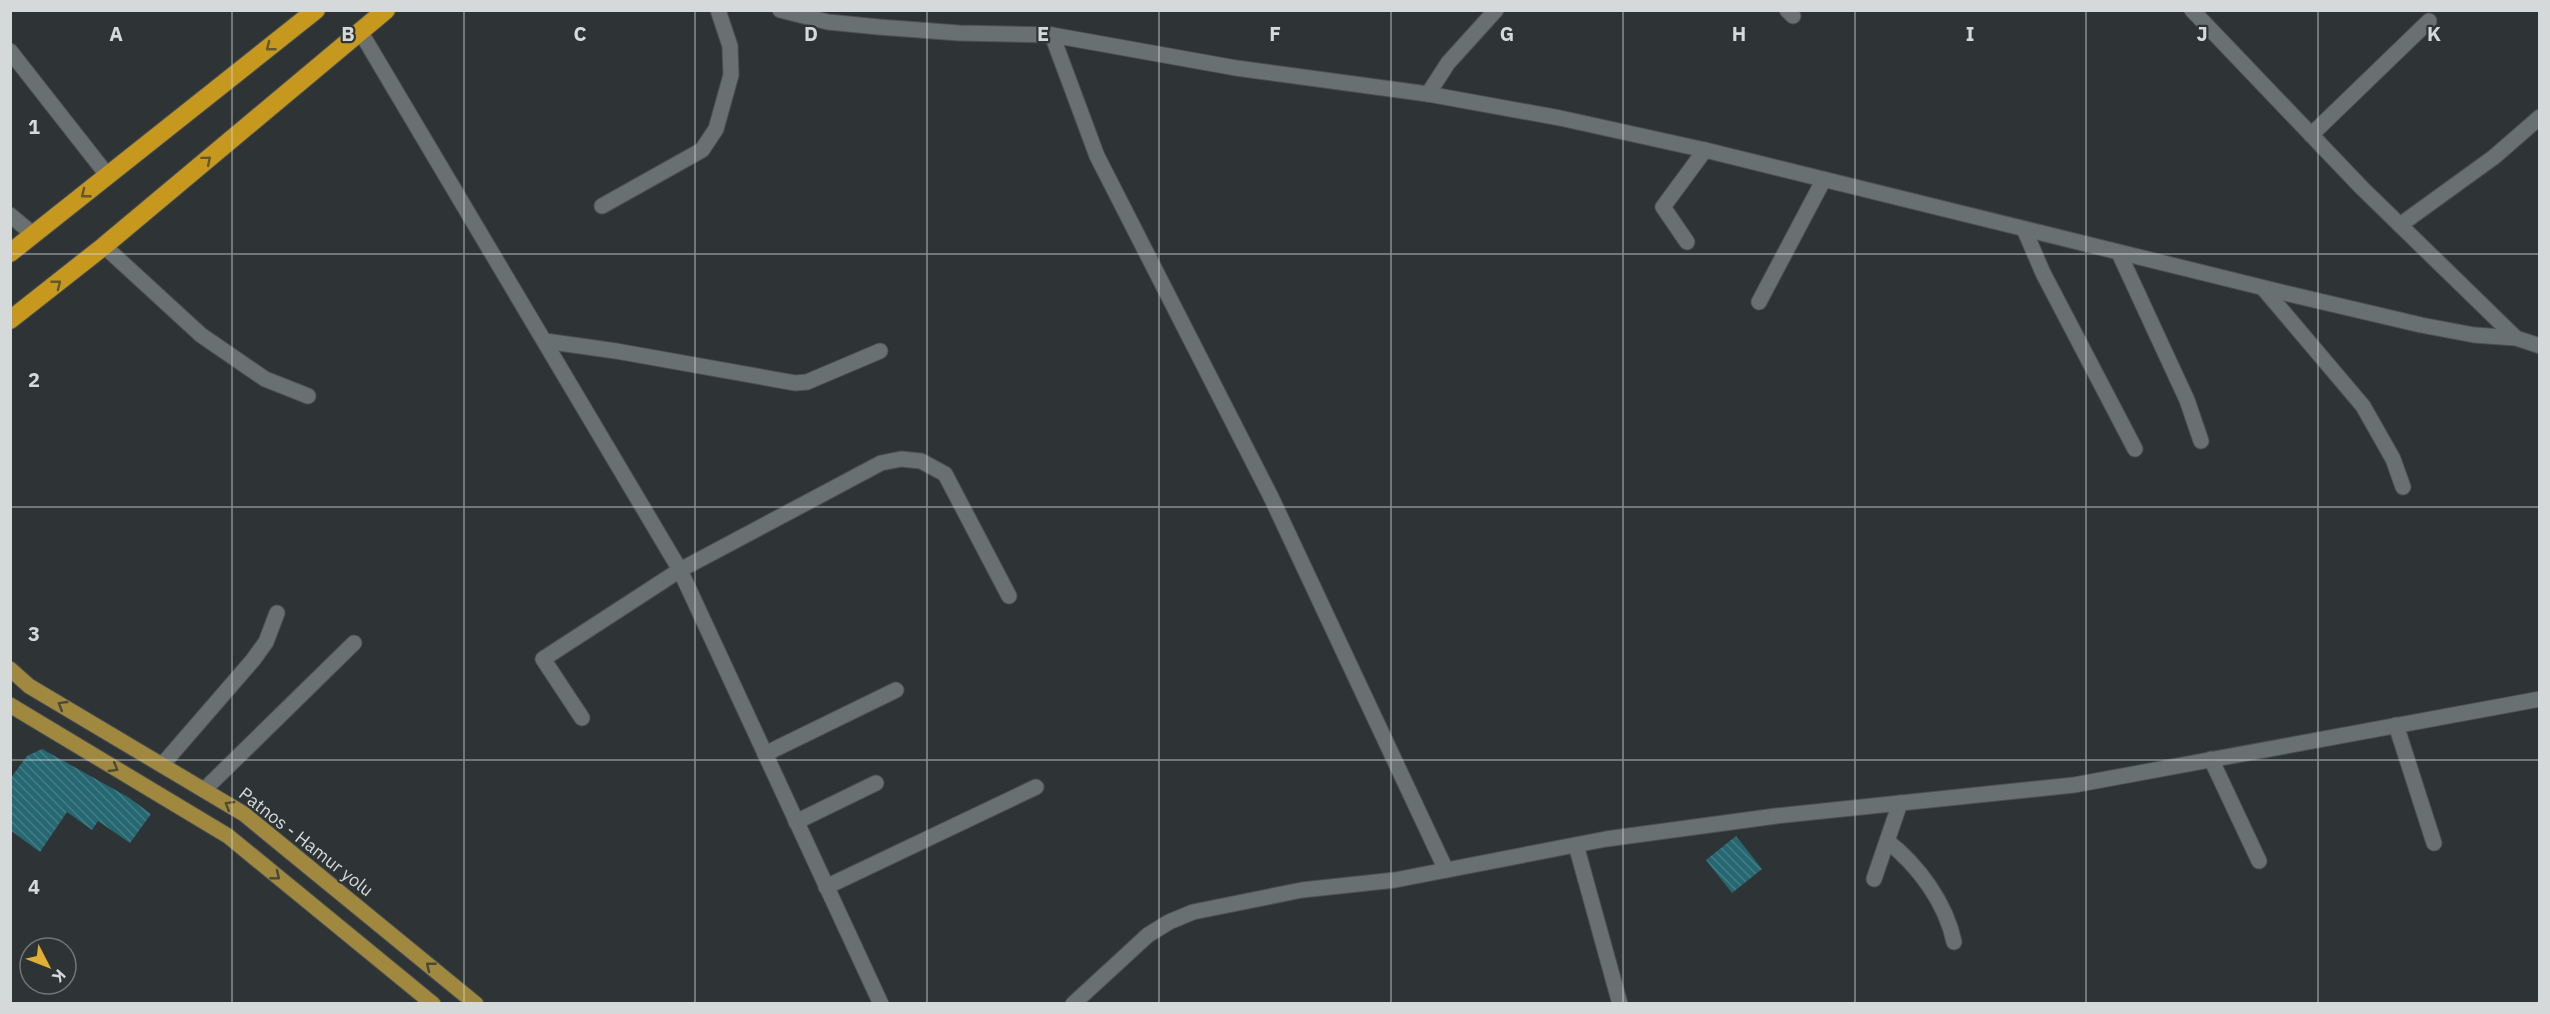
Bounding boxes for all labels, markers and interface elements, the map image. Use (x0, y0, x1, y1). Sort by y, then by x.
text: A (109, 20, 123, 47)
text: B (341, 20, 355, 47)
text: C (573, 20, 587, 47)
text: D (804, 20, 818, 47)
text: E (1037, 20, 1049, 47)
text: F (1269, 20, 1281, 47)
text: G (1500, 20, 1514, 47)
text: H (1732, 20, 1746, 47)
text: I (1966, 20, 1974, 47)
text: J (2196, 20, 2208, 47)
text: K (2427, 20, 2441, 47)
one-way arrow (266, 39, 277, 50)
text: 1 (28, 113, 40, 140)
one-way arrow (200, 156, 211, 167)
one-way arrow (81, 187, 92, 198)
one-way arrow (50, 280, 61, 291)
text: 2 (28, 366, 40, 393)
text: 3 (28, 620, 40, 647)
one-way arrow (58, 701, 68, 713)
one-way arrow (108, 761, 118, 772)
street label: Patnos - Hamur yolu (234, 782, 378, 901)
one-way arrow (225, 801, 235, 813)
one-way arrow (270, 868, 281, 879)
text: 4 (28, 873, 40, 900)
north arrow (18, 936, 78, 996)
one-way arrow (426, 963, 437, 974)
text: K (48, 965, 70, 987)

